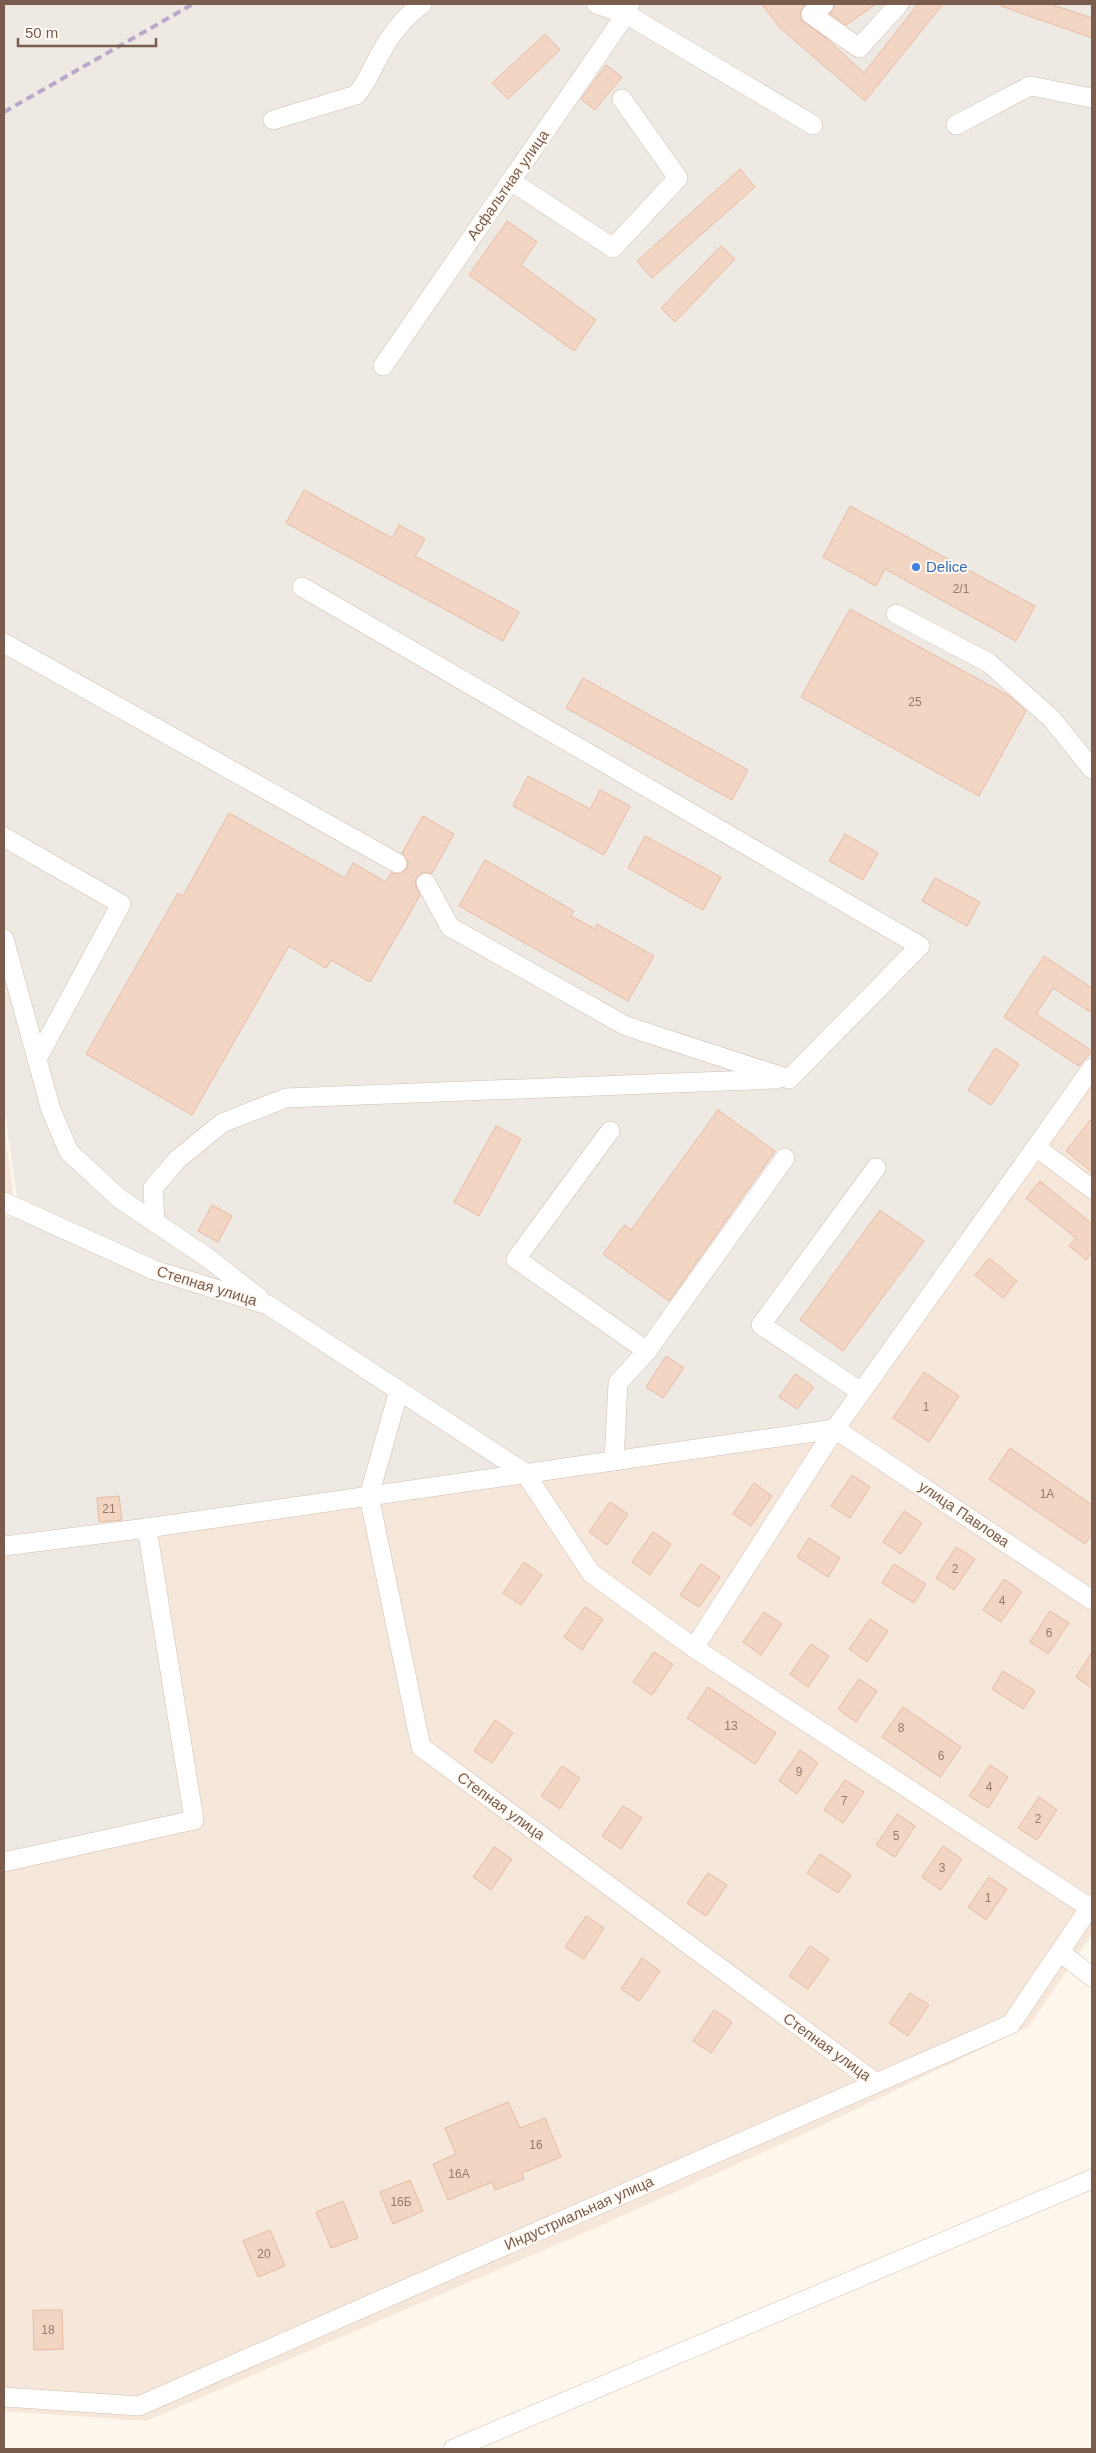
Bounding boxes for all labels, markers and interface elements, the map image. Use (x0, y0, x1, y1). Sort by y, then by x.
scale bar (18, 15, 155, 47)
text: 50 m (25, 24, 58, 41)
street label: Асфальтная улица (463, 126, 552, 243)
place label: Delice (926, 558, 968, 575)
marker: Delice (910, 561, 922, 573)
house number: 2/1 (953, 582, 970, 596)
house number: 25 (908, 695, 922, 709)
street label: Степная улица (155, 1262, 260, 1309)
house number: 1 (923, 1400, 930, 1414)
street label: улица Павлова (916, 1477, 1013, 1551)
house number: 1А (1040, 1487, 1054, 1501)
house number: 21 (102, 1502, 116, 1516)
house number: 2 (952, 1562, 959, 1576)
house number: 4 (999, 1594, 1006, 1608)
house number: 6 (1046, 1626, 1053, 1640)
house number: 13 (724, 1719, 738, 1733)
house number: 8 (898, 1721, 905, 1735)
house number: 6 (938, 1749, 945, 1763)
house number: 9 (796, 1765, 803, 1779)
street label: Степная улица (454, 1768, 549, 1843)
house number: 4 (986, 1780, 993, 1794)
house number: 7 (841, 1794, 848, 1808)
house number: 2 (1035, 1812, 1042, 1826)
house number: 5 (893, 1829, 900, 1843)
house number: 3 (939, 1861, 946, 1875)
house number: 1 (985, 1891, 992, 1905)
street label: Степная улица (780, 2009, 875, 2084)
house number: 16 (529, 2138, 543, 2152)
house number: 16А (448, 2167, 470, 2181)
street label: Индустриальная улица (502, 2172, 657, 2253)
house number: 16Б (390, 2195, 412, 2209)
house number: 20 (257, 2247, 271, 2261)
house number: 18 (41, 2323, 55, 2337)

